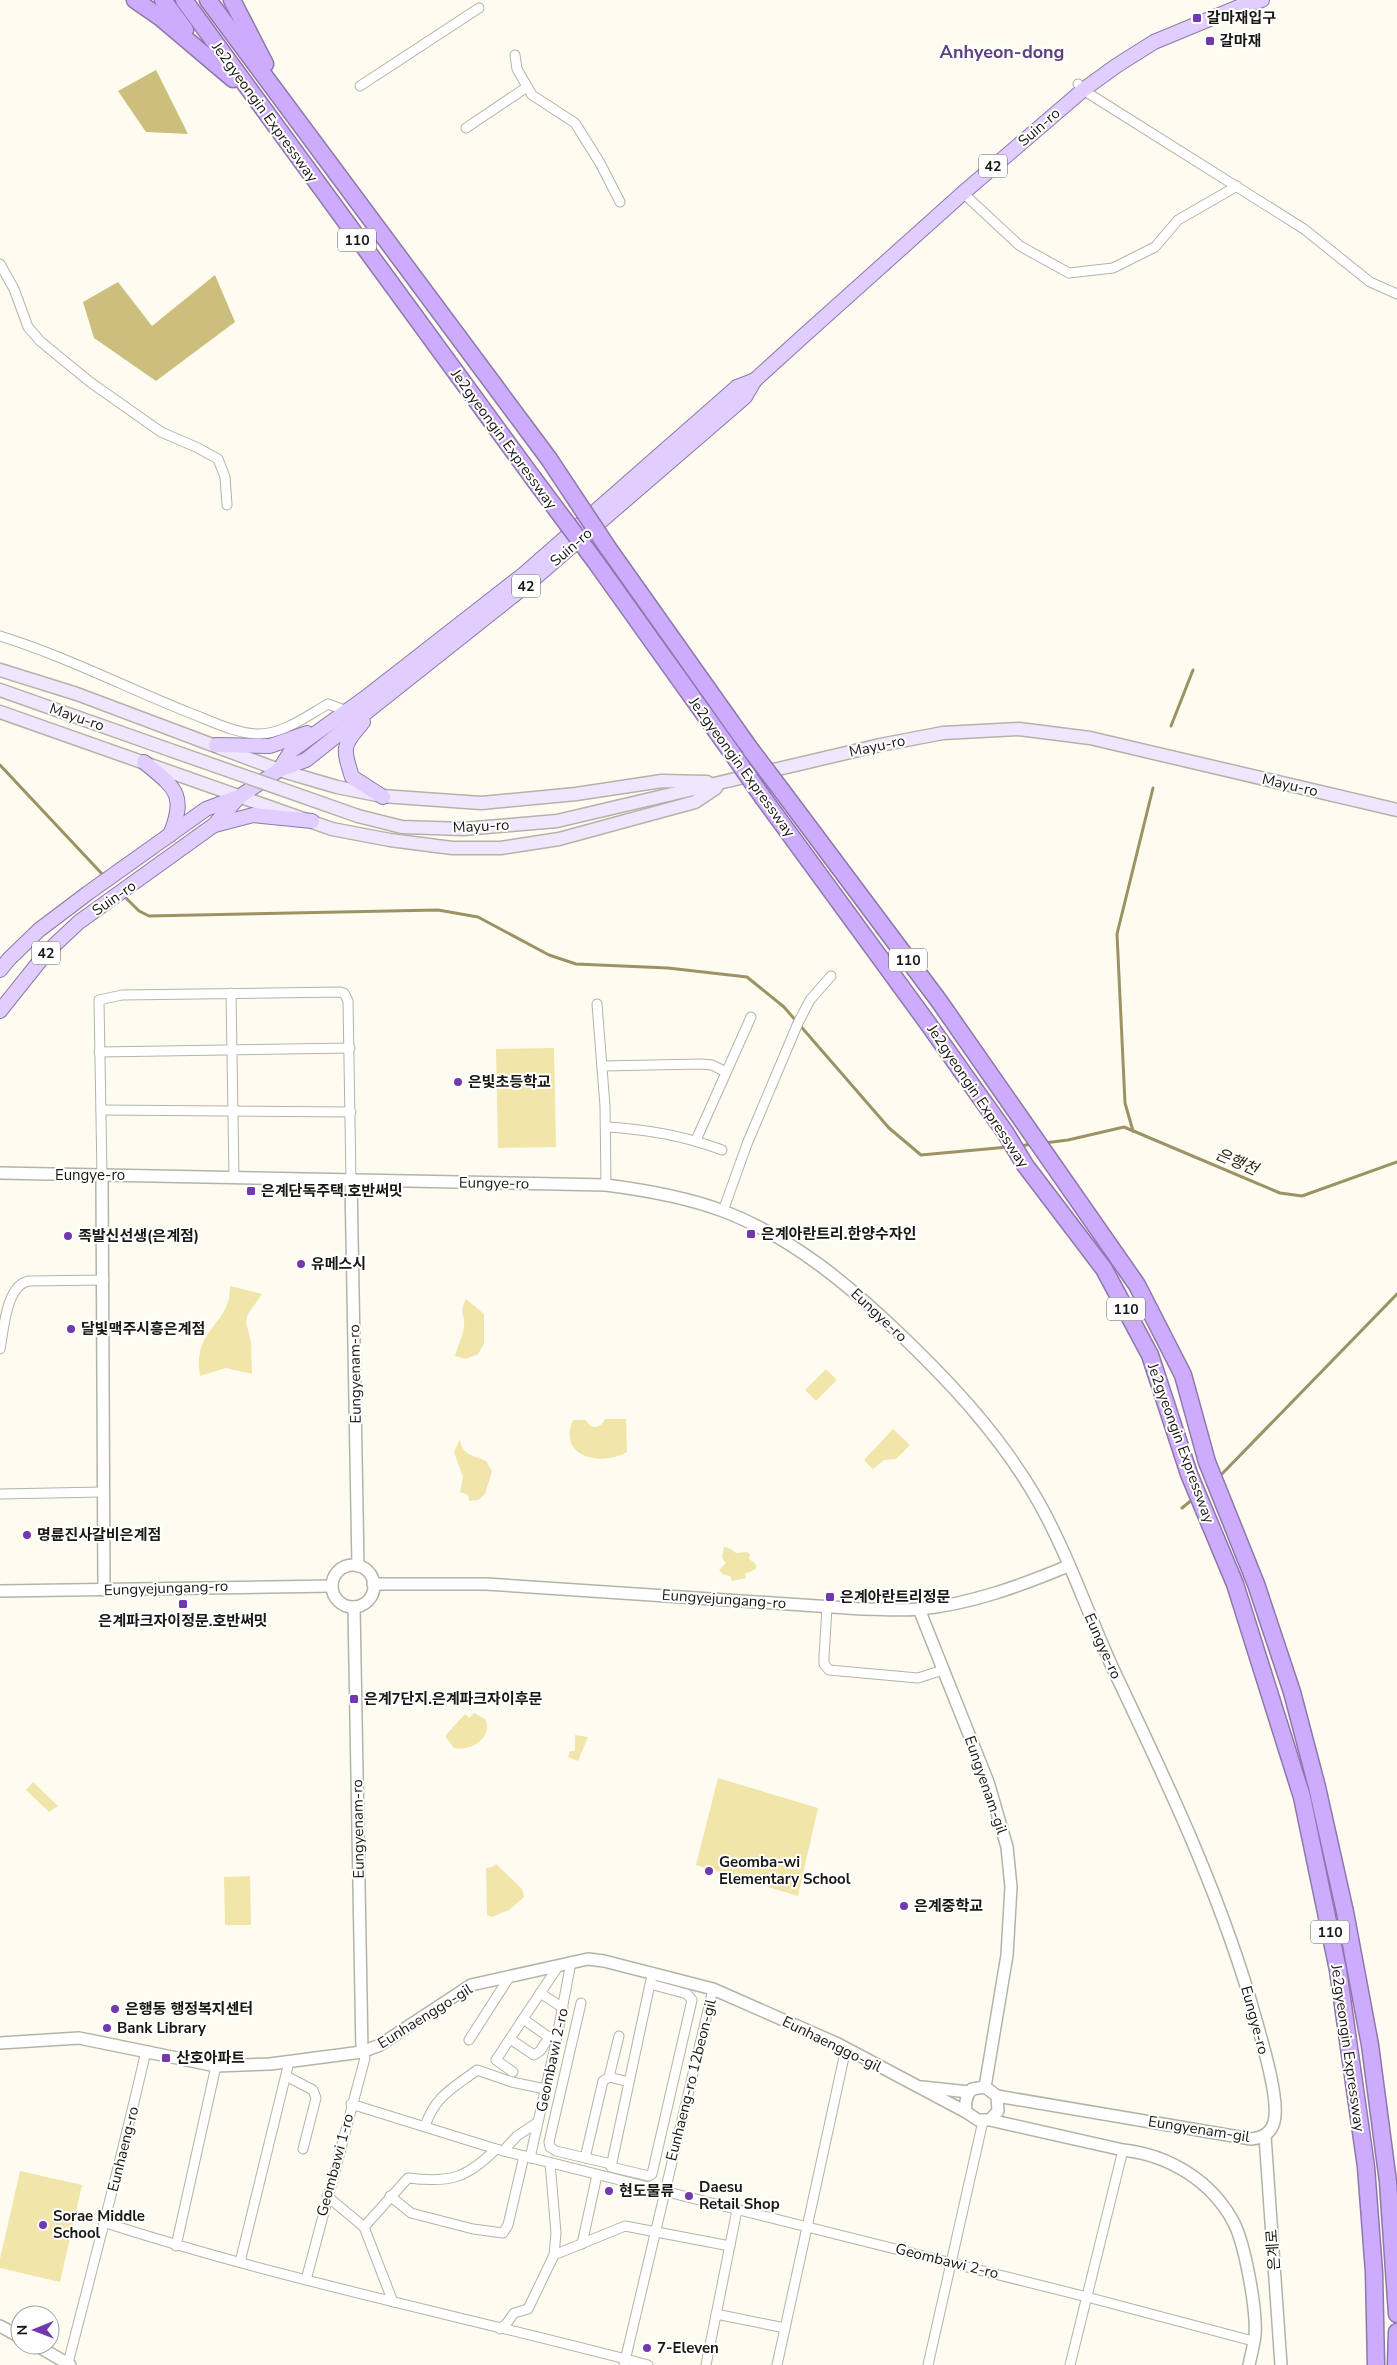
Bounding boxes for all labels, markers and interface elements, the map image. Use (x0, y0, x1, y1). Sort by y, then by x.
place label: 갈마재입구 (1207, 8, 1276, 28)
marker: 갈마재입구 (1191, 12, 1203, 24)
place label: 갈마재 (1220, 31, 1261, 51)
marker: 갈마재 (1204, 35, 1216, 47)
street label: Je2gyeongin Expressway (207, 37, 323, 186)
district label: Anhyeon-dong (940, 40, 1064, 64)
street label: Suin-ro (1014, 103, 1064, 151)
road number: 42 (979, 154, 1007, 178)
road number: 110 (338, 228, 376, 252)
street label: Je2gyeongin Expressway (446, 364, 562, 513)
street label: Suin-ro (546, 523, 596, 571)
road number: 42 (512, 574, 540, 598)
street label: Je2gyeongin Expressway (684, 692, 800, 841)
street label: Mayu-ro (47, 698, 107, 736)
street label: Mayu-ro (847, 730, 907, 762)
street label: Mayu-ro (1260, 769, 1320, 801)
street label: Mayu-ro (452, 815, 510, 837)
street label: Suin-ro (88, 876, 140, 920)
road number: 42 (32, 941, 60, 964)
road number: 110 (889, 948, 927, 972)
street label: Je2gyeongin Expressway (922, 1020, 1034, 1172)
place label: 은빛초등학교 (468, 1072, 551, 1092)
marker: 은빛초등학교 (452, 1076, 464, 1088)
water label: 은행천 (1212, 1143, 1263, 1182)
street label: Eungye-ro (55, 1165, 125, 1185)
street label: Eungye-ro (459, 1172, 529, 1194)
place label: 은계단독주택.호반써밋 (261, 1181, 403, 1201)
marker: 은계단독주택.호반써밋 (245, 1185, 257, 1197)
place label: 은계아란트리.한양수자인 (761, 1224, 917, 1244)
place label: 족발신선생(은계점) (78, 1226, 199, 1246)
marker: 은계아란트리.한양수자인 (745, 1228, 757, 1240)
marker: 족발신선생(은계점) (62, 1230, 74, 1242)
place label: 유메스시 (311, 1254, 366, 1274)
marker: 유메스시 (295, 1258, 307, 1270)
street label: Eungye-ro (847, 1284, 911, 1346)
road number: 110 (1107, 1298, 1145, 1320)
place label: 달빛맥주시흥은계점 (81, 1319, 205, 1339)
marker: 달빛맥주시흥은계점 (65, 1323, 77, 1335)
street label: Eungyenam-ro (344, 1324, 366, 1424)
street label: Je2gyeongin Expressway (1142, 1359, 1219, 1526)
place label: 명륜진사갈비은계점 (37, 1525, 161, 1545)
marker: 명륜진사갈비은계점 (21, 1529, 33, 1541)
street label: Eungyejungang-ro (103, 1576, 229, 1600)
street label: Eungyejungang-ro (661, 1585, 787, 1613)
place label: 은계아란트리정문 (840, 1587, 951, 1607)
marker: 은계아란트리정문 (824, 1591, 836, 1603)
marker: 은계파크자이정문.호반써밋 (177, 1598, 189, 1610)
street label: Eungye-ro (1080, 1610, 1126, 1682)
place label: 은계파크자이정문.호반써밋 (98, 1611, 268, 1631)
place label: 은계7단지.은계파크자이후문 (364, 1689, 543, 1709)
marker: 은계7단지.은계파크자이후문 (348, 1693, 360, 1705)
street label: Eungyenam-gil (960, 1733, 1012, 1837)
street label: Eungyenam-ro (347, 1779, 369, 1879)
place label: Geomba-wi Elementary School (719, 1852, 851, 1889)
marker: Geomba-wi Elementary School (703, 1865, 715, 1877)
place label: 은계중학교 (914, 1896, 983, 1916)
marker: 은계중학교 (898, 1900, 910, 1912)
road number: 110 (1311, 1920, 1349, 1944)
street label: Je2gyeongin Expressway (1326, 1962, 1370, 2133)
street label: Eunhaenggo-gil (374, 1979, 477, 2053)
street label: Eungye-ro (1236, 1984, 1274, 2056)
street label: Eunhaeng-ro 12beon-gil (661, 1996, 721, 2163)
place label: 은행동 행정복지센터 (125, 1999, 253, 2019)
marker: 은행동 행정복지센터 (109, 2003, 121, 2015)
street label: Geombawi 2-ro (531, 2006, 573, 2114)
street label: Eunhaenggo-gil (779, 2011, 885, 2077)
place label: Bank Library (117, 2018, 206, 2038)
marker: Bank Library (101, 2022, 113, 2034)
place label: 산호아파트 (176, 2048, 245, 2068)
marker: 산호아파트 (160, 2052, 172, 2064)
street label: Eunhaeng-ro (103, 2104, 143, 2194)
street label: Geombawi 1-ro (312, 2111, 358, 2219)
street label: Eungyenam-gil (1147, 2111, 1252, 2147)
place label: Daesu Retail Shop (699, 2177, 780, 2214)
place label: 현도물류 (619, 2181, 674, 2201)
marker: 현도물류 (603, 2185, 615, 2197)
marker: Daesu Retail Shop (683, 2190, 695, 2202)
place label: Sorae Middle School (53, 2206, 145, 2243)
marker: Sorae Middle School (37, 2219, 49, 2231)
street label: 은계로 (1262, 2229, 1284, 2271)
street label: Geombawi 2-ro (893, 2239, 1001, 2283)
north arrow (10, 2305, 60, 2355)
text: N (13, 2325, 32, 2336)
place label: 7-Eleven (657, 2338, 719, 2358)
marker: 7-Eleven (641, 2342, 653, 2354)

